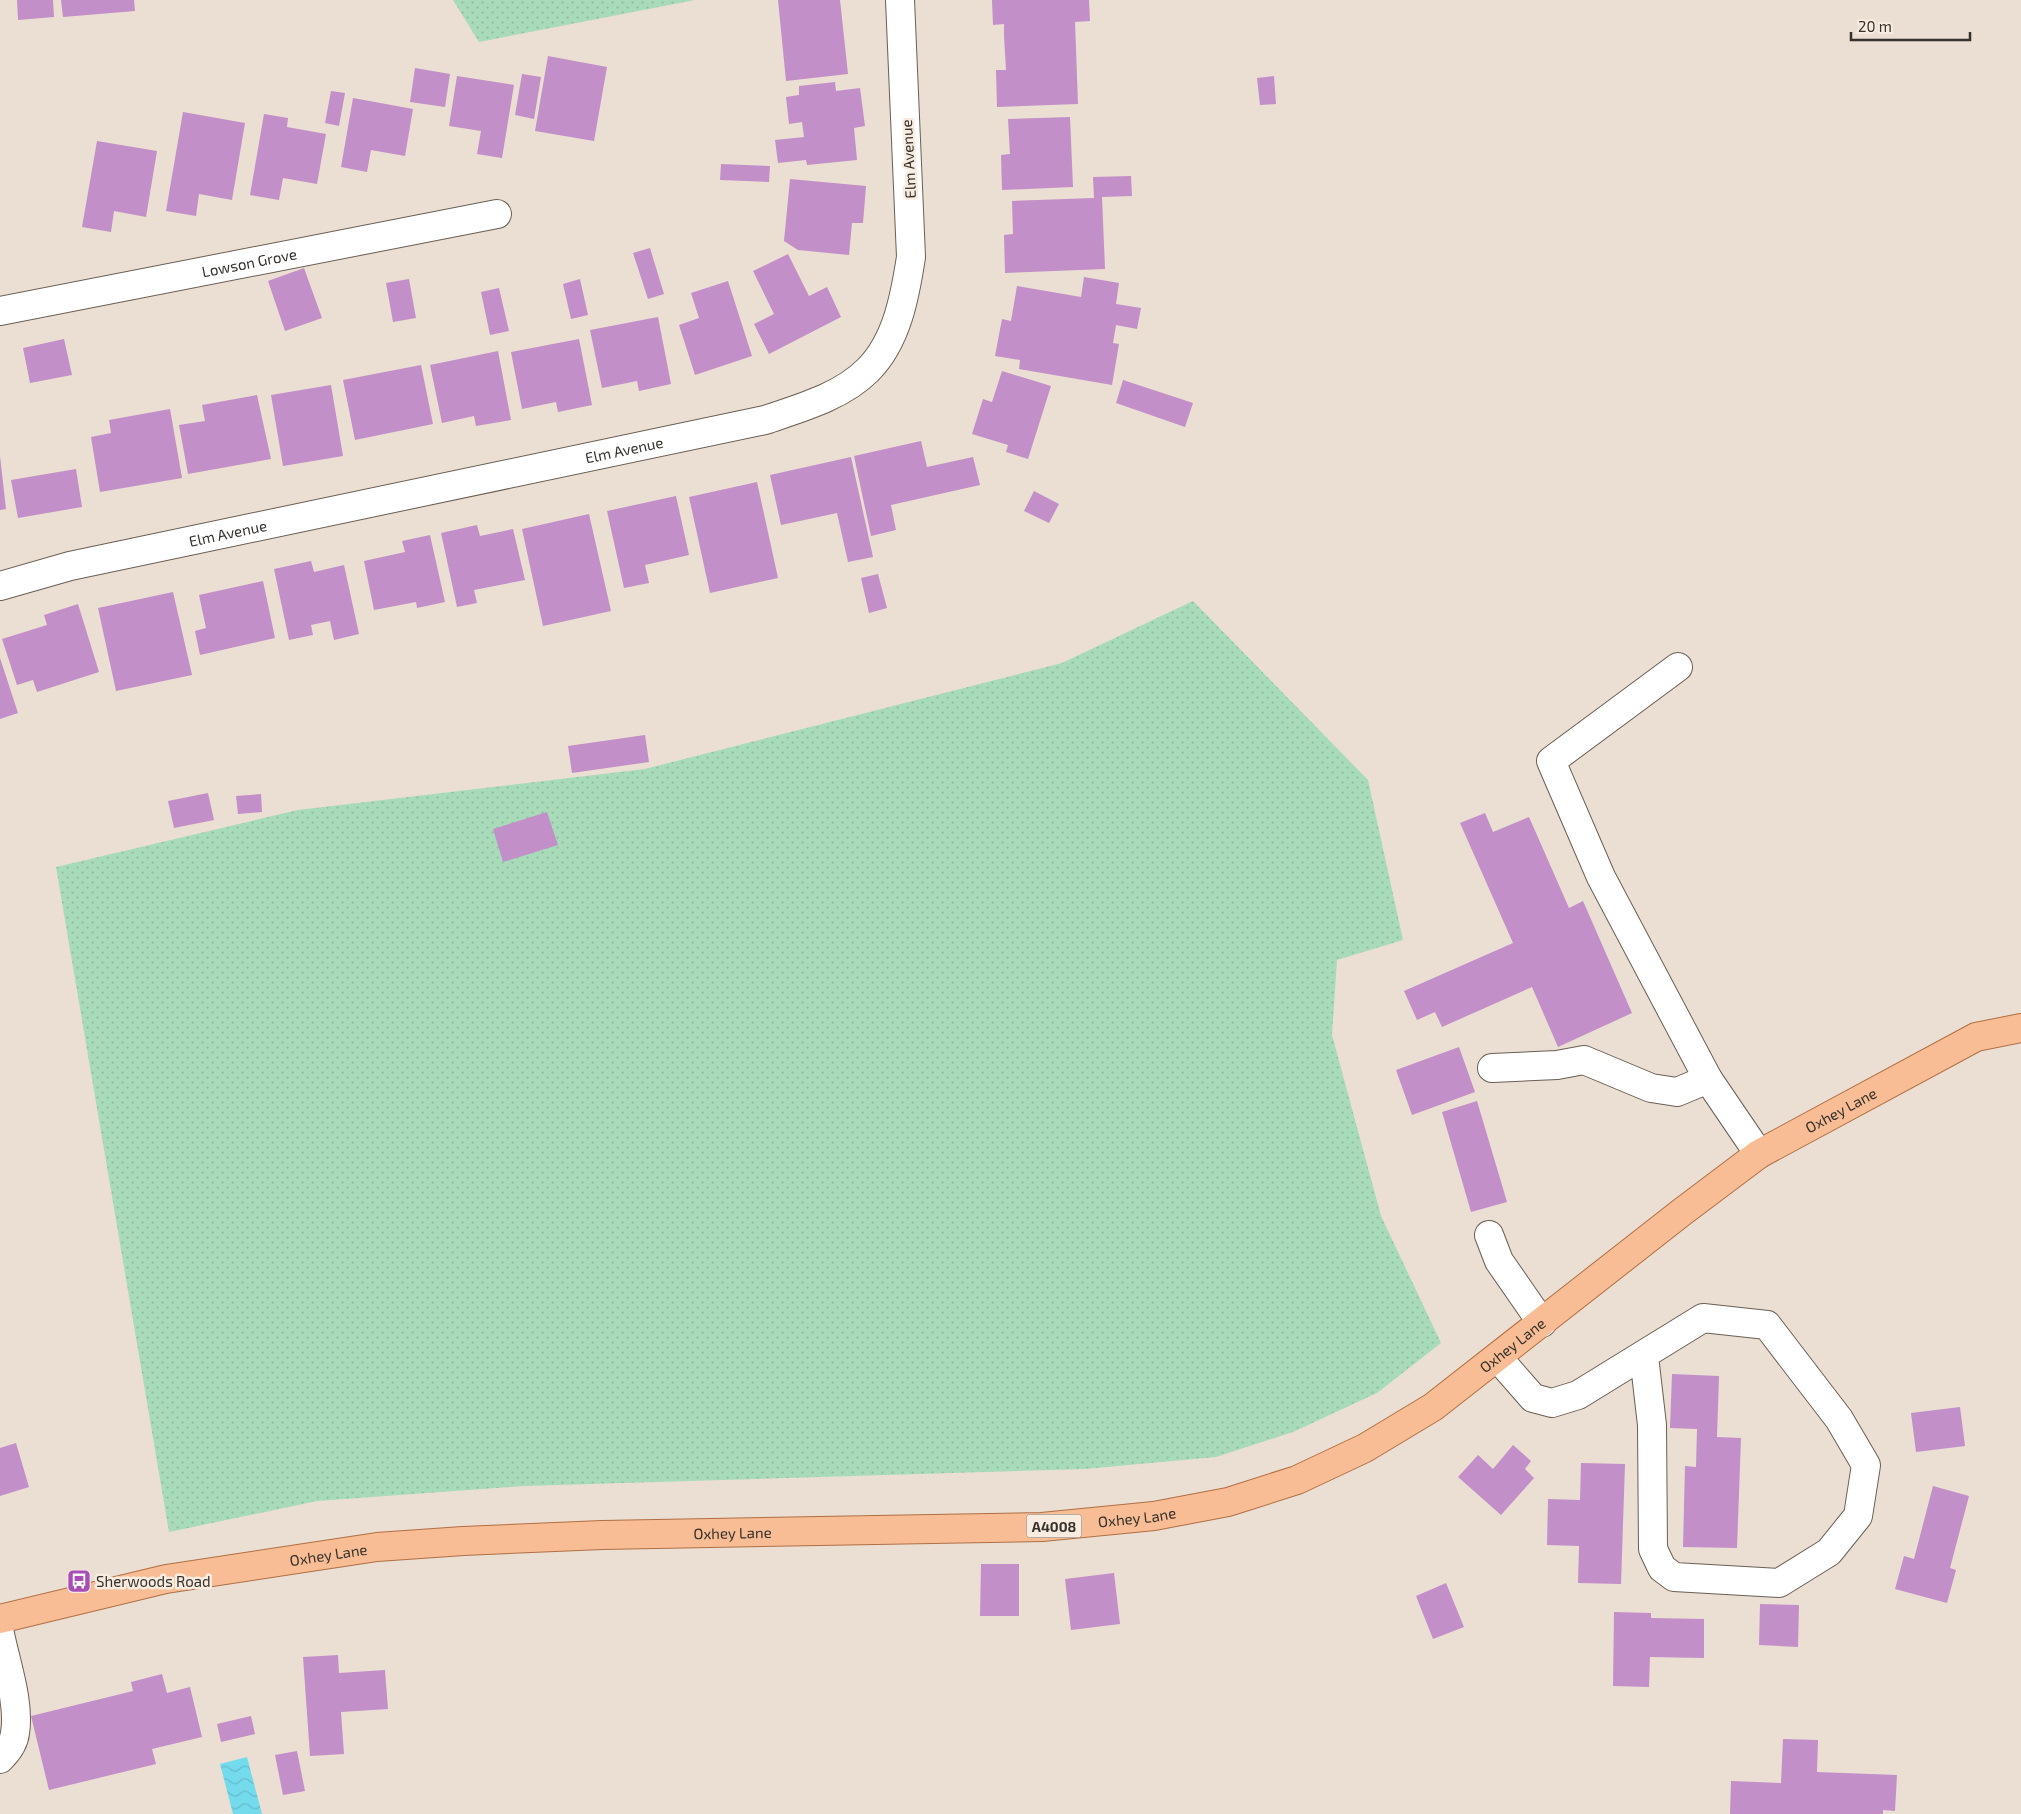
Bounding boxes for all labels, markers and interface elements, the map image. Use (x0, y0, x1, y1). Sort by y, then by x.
scale bar (1851, 10, 1970, 42)
text: 20 m (1858, 17, 1892, 35)
street label: Elm Avenue (897, 119, 919, 199)
street label: Lowson Grove (200, 244, 298, 280)
street label: Elm Avenue (583, 433, 665, 467)
street label: Elm Avenue (187, 516, 268, 550)
street label: Oxhey Lane (1802, 1083, 1880, 1136)
street label: Oxhey Lane (1476, 1314, 1549, 1376)
street label: Oxhey Lane (1097, 1503, 1177, 1530)
road number: A4008 (1026, 1514, 1082, 1538)
street label: Oxhey Lane (693, 1523, 772, 1542)
street label: Oxhey Lane (288, 1540, 369, 1569)
bus stop icon: Sherwoods Road (66, 1568, 92, 1594)
place label: Sherwoods Road (96, 1572, 211, 1590)

